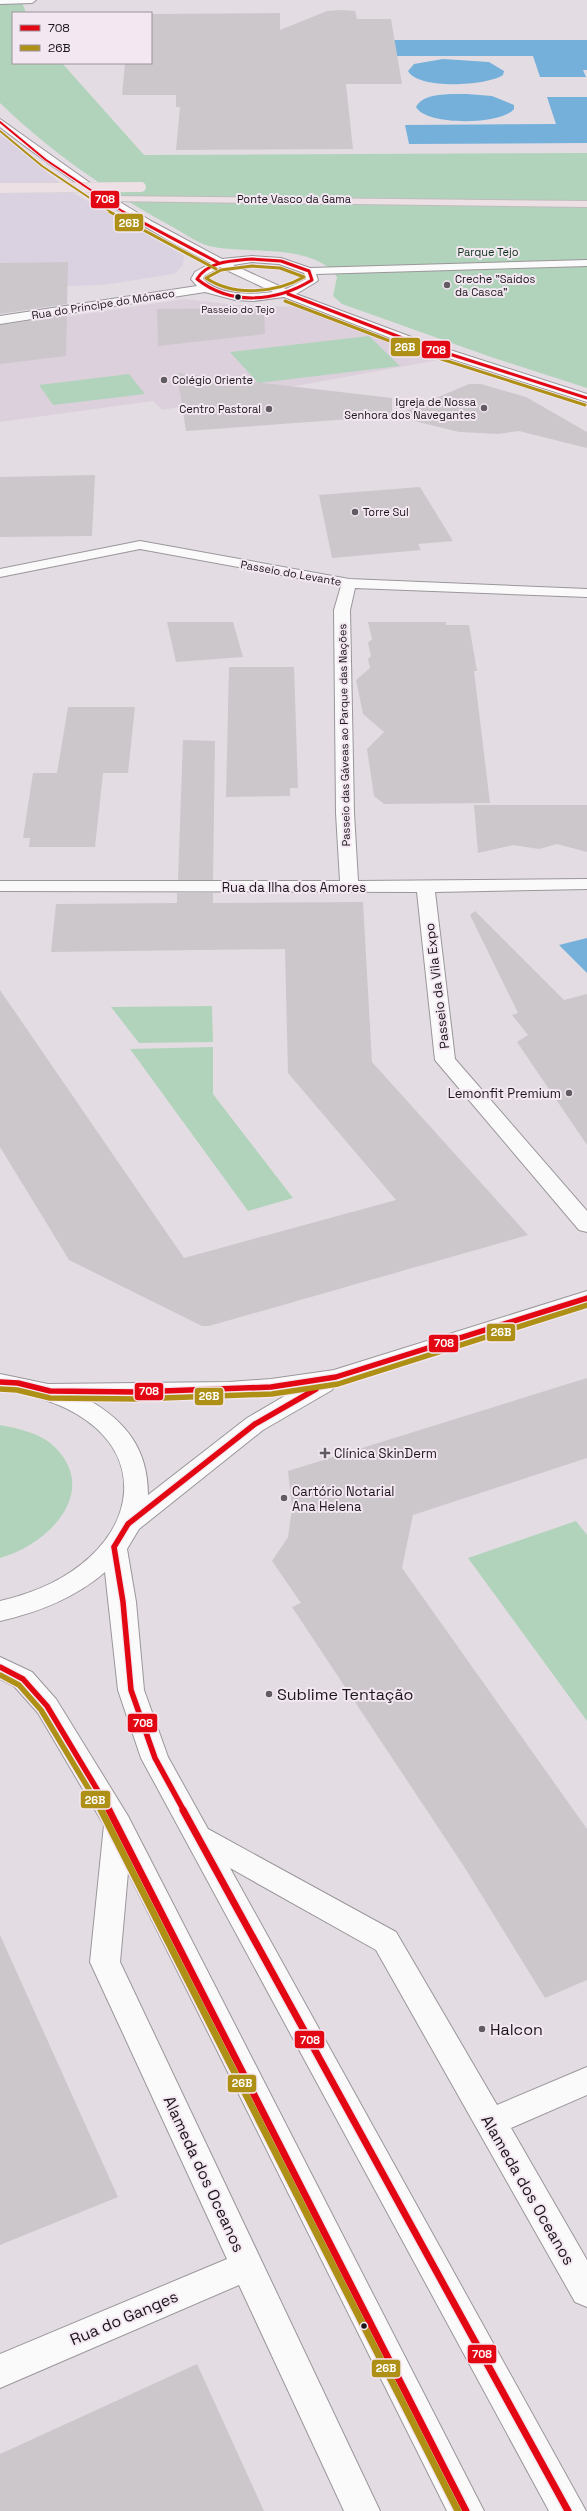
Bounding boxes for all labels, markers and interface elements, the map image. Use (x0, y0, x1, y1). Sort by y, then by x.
legend (12, 12, 152, 64)
text: 708 (48, 20, 70, 36)
text: 26B (48, 40, 71, 56)
line badge: 708 (90, 190, 120, 209)
text: 708 (95, 192, 115, 206)
street label: Ponte Vasco da Gama (237, 192, 352, 206)
line badge: 26B (114, 213, 144, 232)
text: 26B (119, 216, 139, 230)
park label: Parque Tejo (457, 245, 519, 259)
place label: Creche "Saídos da Casca" (455, 272, 536, 299)
marker: Creche "Saídos da Casca" (442, 280, 452, 290)
street label: Rua do Príncipe do Mónaco (30, 286, 176, 322)
marker: Passeio do Tejo (233, 292, 243, 302)
place label: Passeio do Tejo (201, 303, 275, 316)
line badge: 26B (390, 337, 421, 357)
text: 26B (395, 340, 415, 354)
line badge: 708 (421, 340, 451, 359)
text: 708 (426, 343, 446, 357)
place label: Colégio Oriente (172, 373, 253, 387)
marker: Colégio Oriente (159, 375, 169, 385)
place label: Igreja de Nossa Senhora dos Navegantes (344, 395, 477, 422)
place label: Centro Pastoral (179, 402, 261, 416)
marker: Igreja de Nossa Senhora dos Navegantes (479, 403, 489, 413)
marker: Centro Pastoral (264, 404, 274, 414)
place label: Torre Sul (363, 505, 409, 519)
marker: Torre Sul (350, 507, 360, 517)
street label: Passeio do Levante (239, 557, 343, 589)
street label: Passeio das Gáveas ao Parque das Nações (335, 623, 353, 846)
street label: Rua da Ilha dos Amores (222, 879, 366, 896)
street label: Passeio da Vila Expo (421, 922, 453, 1050)
place label: Lemonfit Premium (448, 1085, 561, 1102)
marker: Lemonfit Premium (564, 1088, 574, 1098)
line badge: 26B (486, 1323, 516, 1342)
text: 26B (491, 1325, 511, 1339)
line badge: 708 (428, 1334, 459, 1353)
text: 708 (434, 1336, 454, 1350)
line badge: 708 (134, 1382, 164, 1401)
text: 708 (139, 1384, 159, 1398)
line badge: 26B (194, 1387, 224, 1406)
text: 26B (199, 1389, 219, 1403)
place label: Clínica SkinDerm (334, 1445, 437, 1462)
marker: Clínica SkinDerm (319, 1447, 331, 1459)
place label: Cartório Notarial Ana Helena (292, 1483, 395, 1515)
marker: Cartório Notarial Ana Helena (279, 1493, 289, 1503)
place label: Sublime Tentação (277, 1684, 413, 1705)
marker: Sublime Tentação (264, 1689, 274, 1699)
line badge: 708 (127, 1713, 158, 1733)
text: 708 (133, 1716, 153, 1730)
line badge: 26B (80, 1790, 111, 1809)
text: 26B (85, 1793, 105, 1807)
place label: Halcon (490, 2019, 543, 2040)
marker: Halcon (477, 2024, 487, 2034)
line badge: 708 (294, 2030, 325, 2049)
text: 708 (300, 2033, 320, 2047)
line badge: 26B (227, 2074, 257, 2093)
text: 26B (232, 2076, 252, 2090)
street label: Alameda dos Oceanos (159, 2093, 249, 2255)
street label: Alameda dos Oceanos (476, 2111, 580, 2269)
street label: Rua do Ganges (67, 2286, 181, 2350)
unlabelled marker (359, 2321, 369, 2331)
line badge: 708 (467, 2344, 497, 2364)
text: 708 (472, 2347, 492, 2361)
line badge: 26B (371, 2359, 401, 2378)
text: 26B (376, 2361, 396, 2375)

